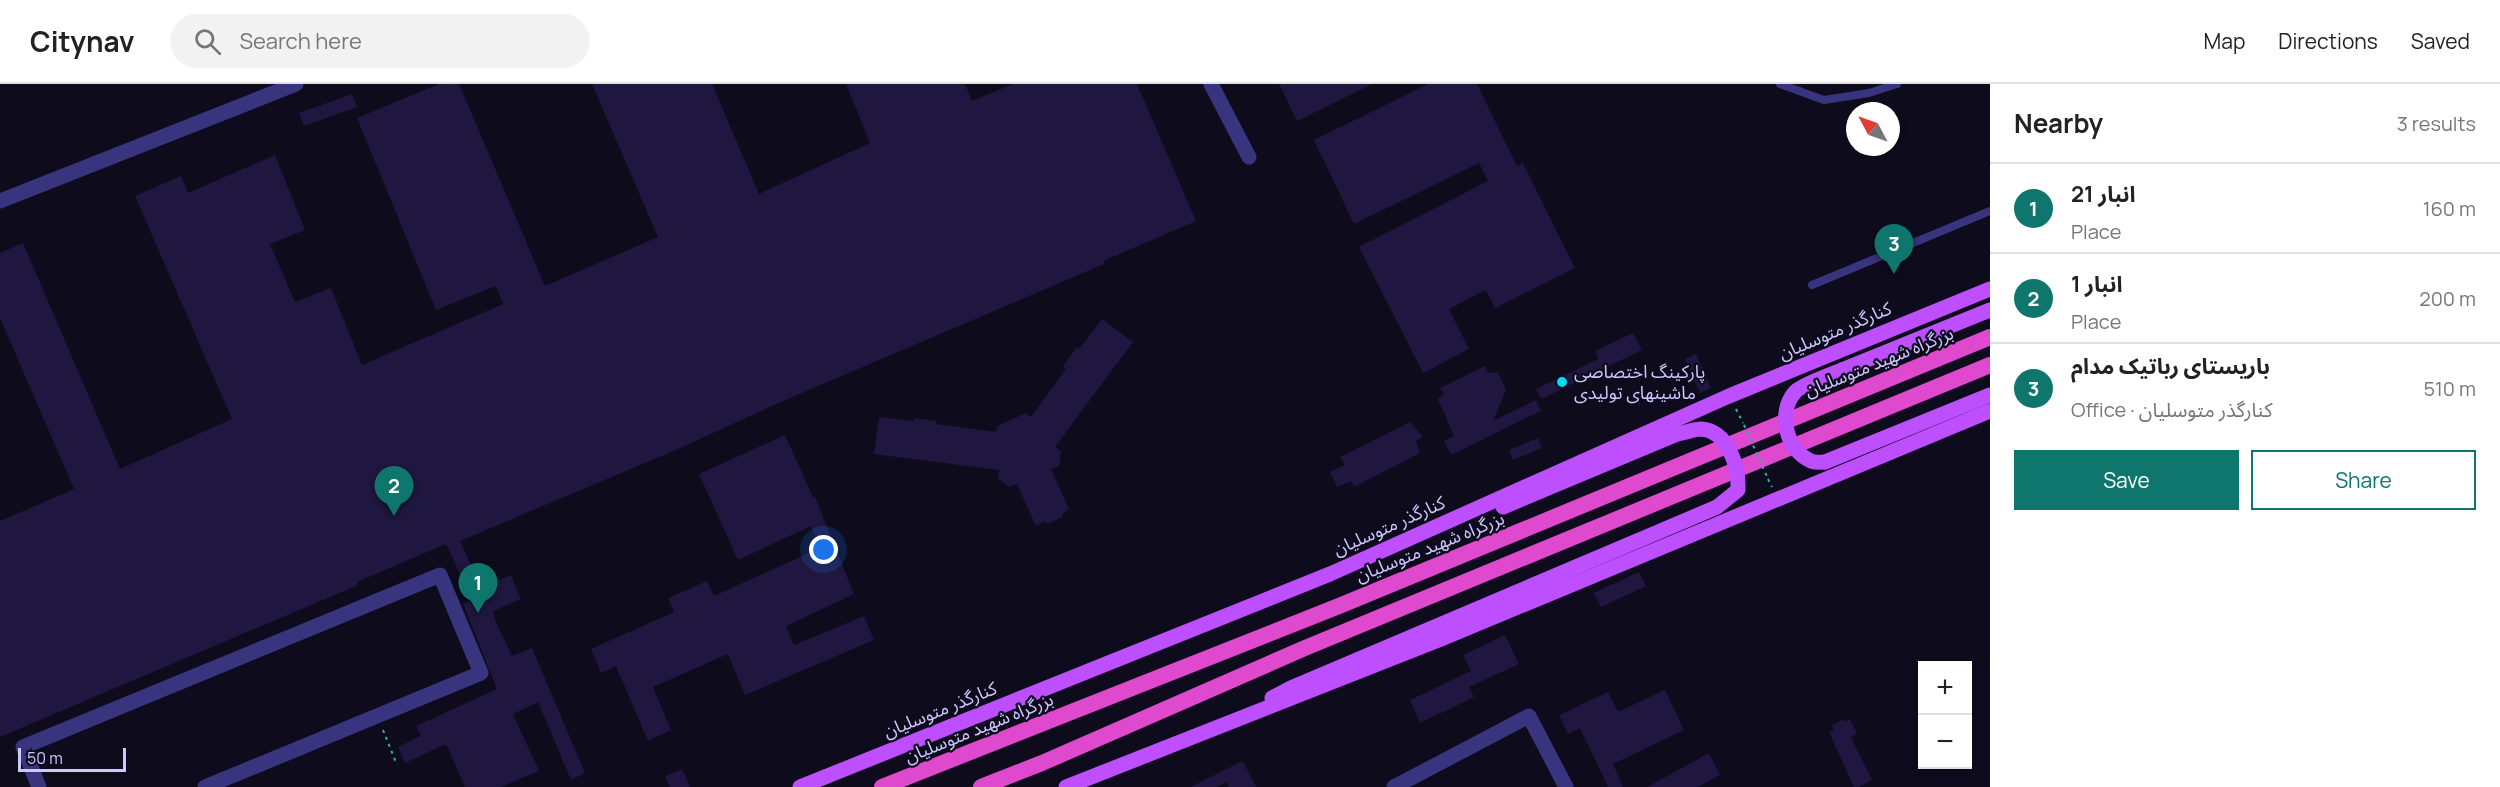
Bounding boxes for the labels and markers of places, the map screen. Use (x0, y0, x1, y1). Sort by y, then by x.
pin: 3 (1874, 224, 1914, 274)
place label: پارکینگ اختصاصی ماشینهای تولیدی (1574, 359, 1705, 404)
marker: پارکینگ اختصاصی ماشینهای تولیدی (1555, 375, 1569, 389)
pin: 2 (374, 466, 414, 516)
pin: 1 (458, 564, 498, 613)

